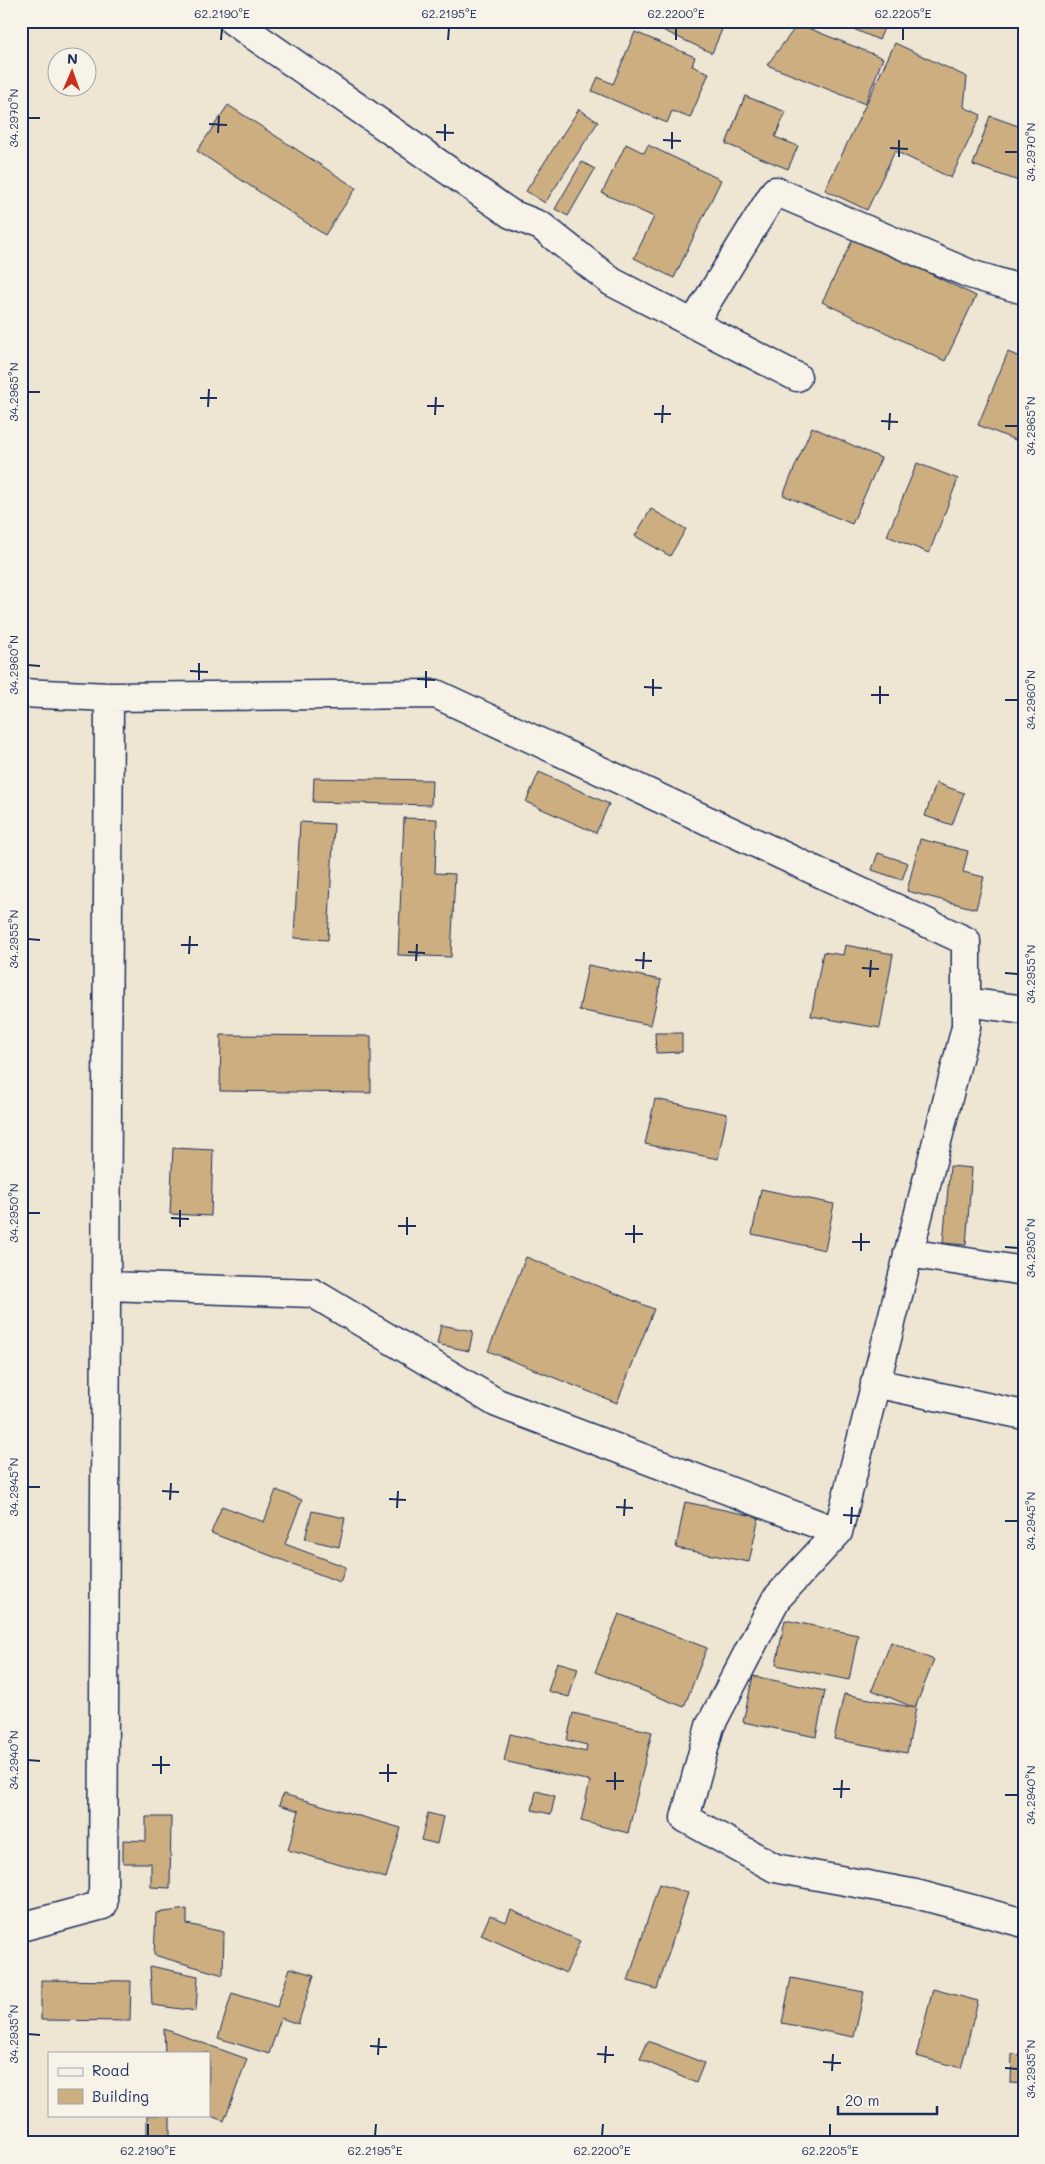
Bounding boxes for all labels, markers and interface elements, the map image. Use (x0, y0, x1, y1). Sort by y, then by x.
text: 62.2190°E (194, 5, 250, 21)
text: 62.2195°E (421, 5, 477, 21)
text: 62.2200°E (647, 5, 705, 21)
text: 62.2205°E (875, 5, 931, 21)
north arrow (48, 48, 98, 98)
text: N (67, 49, 78, 68)
text: 34.2970°N (5, 89, 21, 147)
text: 34.2970°N (1022, 123, 1038, 181)
text: 34.2965°N (5, 362, 21, 422)
text: 34.2965°N (1022, 396, 1038, 456)
text: 34.2960°N (5, 635, 21, 695)
text: 34.2960°N (1022, 670, 1038, 730)
text: 34.2955°N (5, 910, 21, 968)
text: 34.2955°N (1022, 945, 1038, 1003)
text: 34.2950°N (5, 1183, 21, 1243)
text: 34.2950°N (1022, 1218, 1038, 1278)
text: 34.2945°N (5, 1458, 21, 1516)
text: 34.2945°N (1022, 1492, 1038, 1550)
text: 34.2940°N (5, 1730, 21, 1790)
text: 34.2940°N (1022, 1765, 1038, 1825)
text: 34.2935°N (5, 2005, 21, 2063)
text: 34.2935°N (1022, 2040, 1038, 2098)
legend (48, 2052, 210, 2116)
text: Road (92, 2060, 129, 2080)
scale bar (838, 2084, 936, 2116)
text: Building (92, 2086, 149, 2106)
text: 20 m (845, 2090, 879, 2110)
text: 62.2190°E (120, 2142, 176, 2158)
text: 62.2195°E (347, 2142, 403, 2158)
text: 62.2200°E (573, 2142, 631, 2158)
text: 62.2205°E (802, 2142, 858, 2158)

